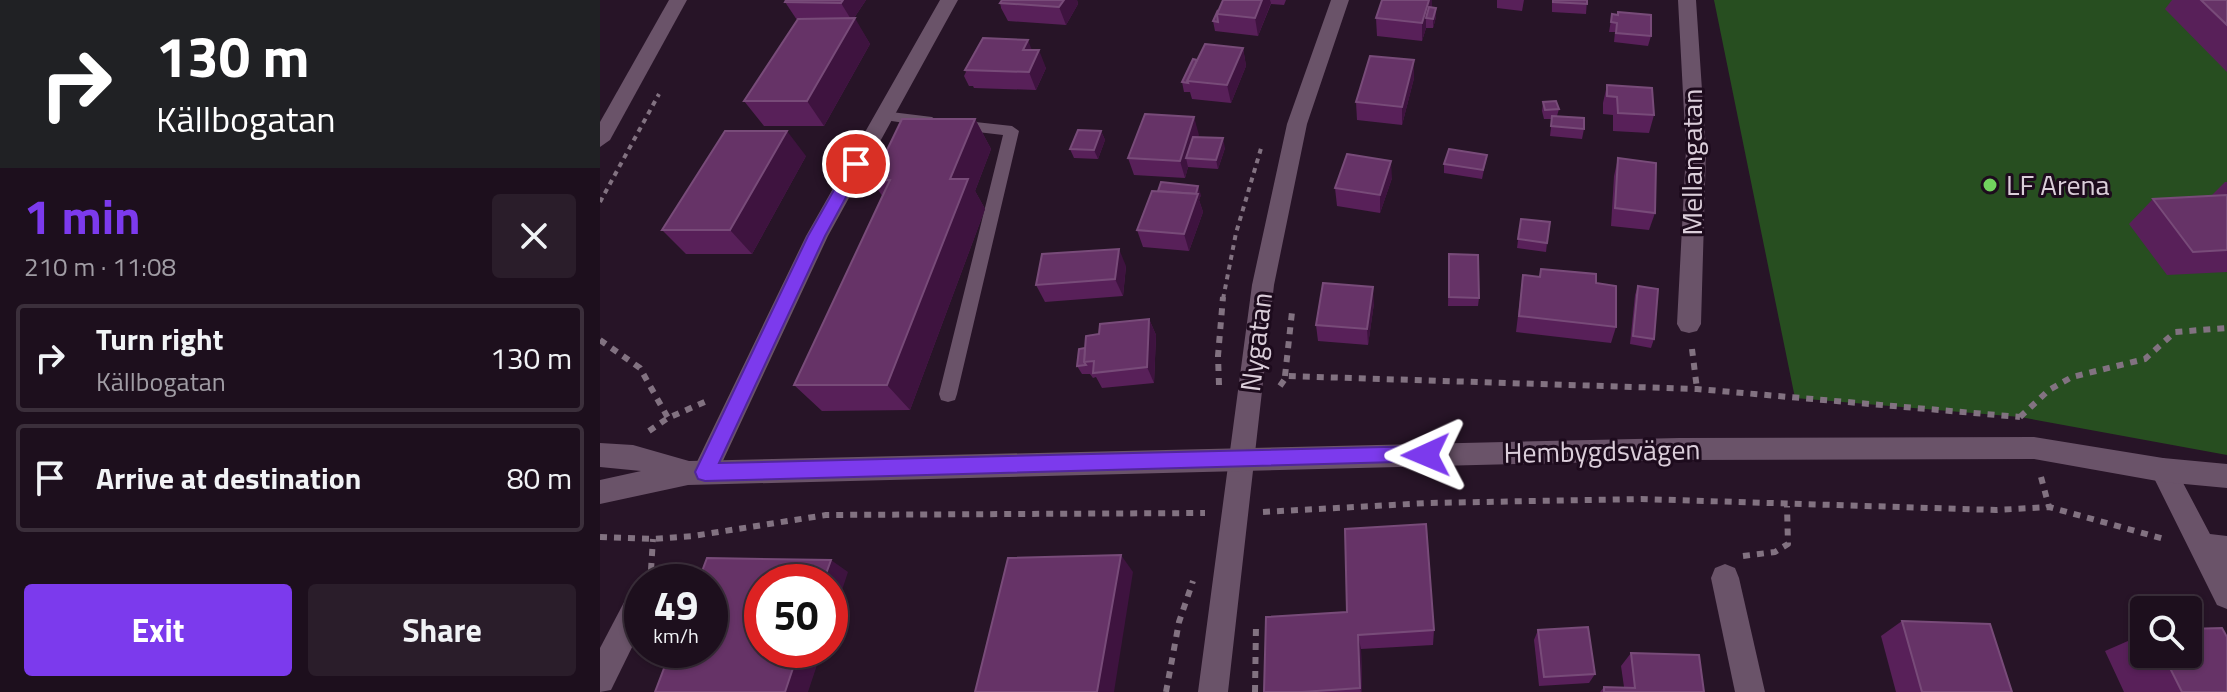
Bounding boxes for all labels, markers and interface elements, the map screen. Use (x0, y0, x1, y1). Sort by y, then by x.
text: 130 m (156, 14, 309, 99)
icon: right (24, 32, 128, 136)
street label: Mellangatan (1670, 89, 1713, 235)
text: Källbogatan (156, 91, 336, 146)
pin (822, 130, 890, 198)
icon: arrive (834, 142, 878, 186)
place label: LF Arena (2006, 163, 2110, 206)
marker: LF Arena (1981, 176, 1999, 194)
text: 1 min (24, 180, 141, 253)
button: close (492, 194, 576, 278)
text: 210 m · 11:08 (24, 247, 176, 286)
street label: Nygatan (1228, 290, 1283, 394)
text: Turn right (96, 316, 224, 362)
text: 130 m (490, 335, 572, 381)
icon: right (28, 336, 72, 380)
text: Källbogatan (96, 362, 226, 401)
position arrow (1384, 413, 1468, 497)
street label: Hembygdsvägen (1503, 427, 1701, 474)
text: Arrive at destination (96, 455, 361, 501)
text: 80 m (507, 455, 572, 501)
icon: arrive (28, 456, 72, 500)
speed limit sign: 50 (744, 564, 848, 668)
text: 49 (654, 575, 698, 636)
button: Exit (24, 584, 292, 676)
button: Share (308, 584, 576, 676)
map controls (2130, 596, 2202, 668)
button: search (2130, 596, 2202, 668)
text: km/h (653, 620, 699, 651)

